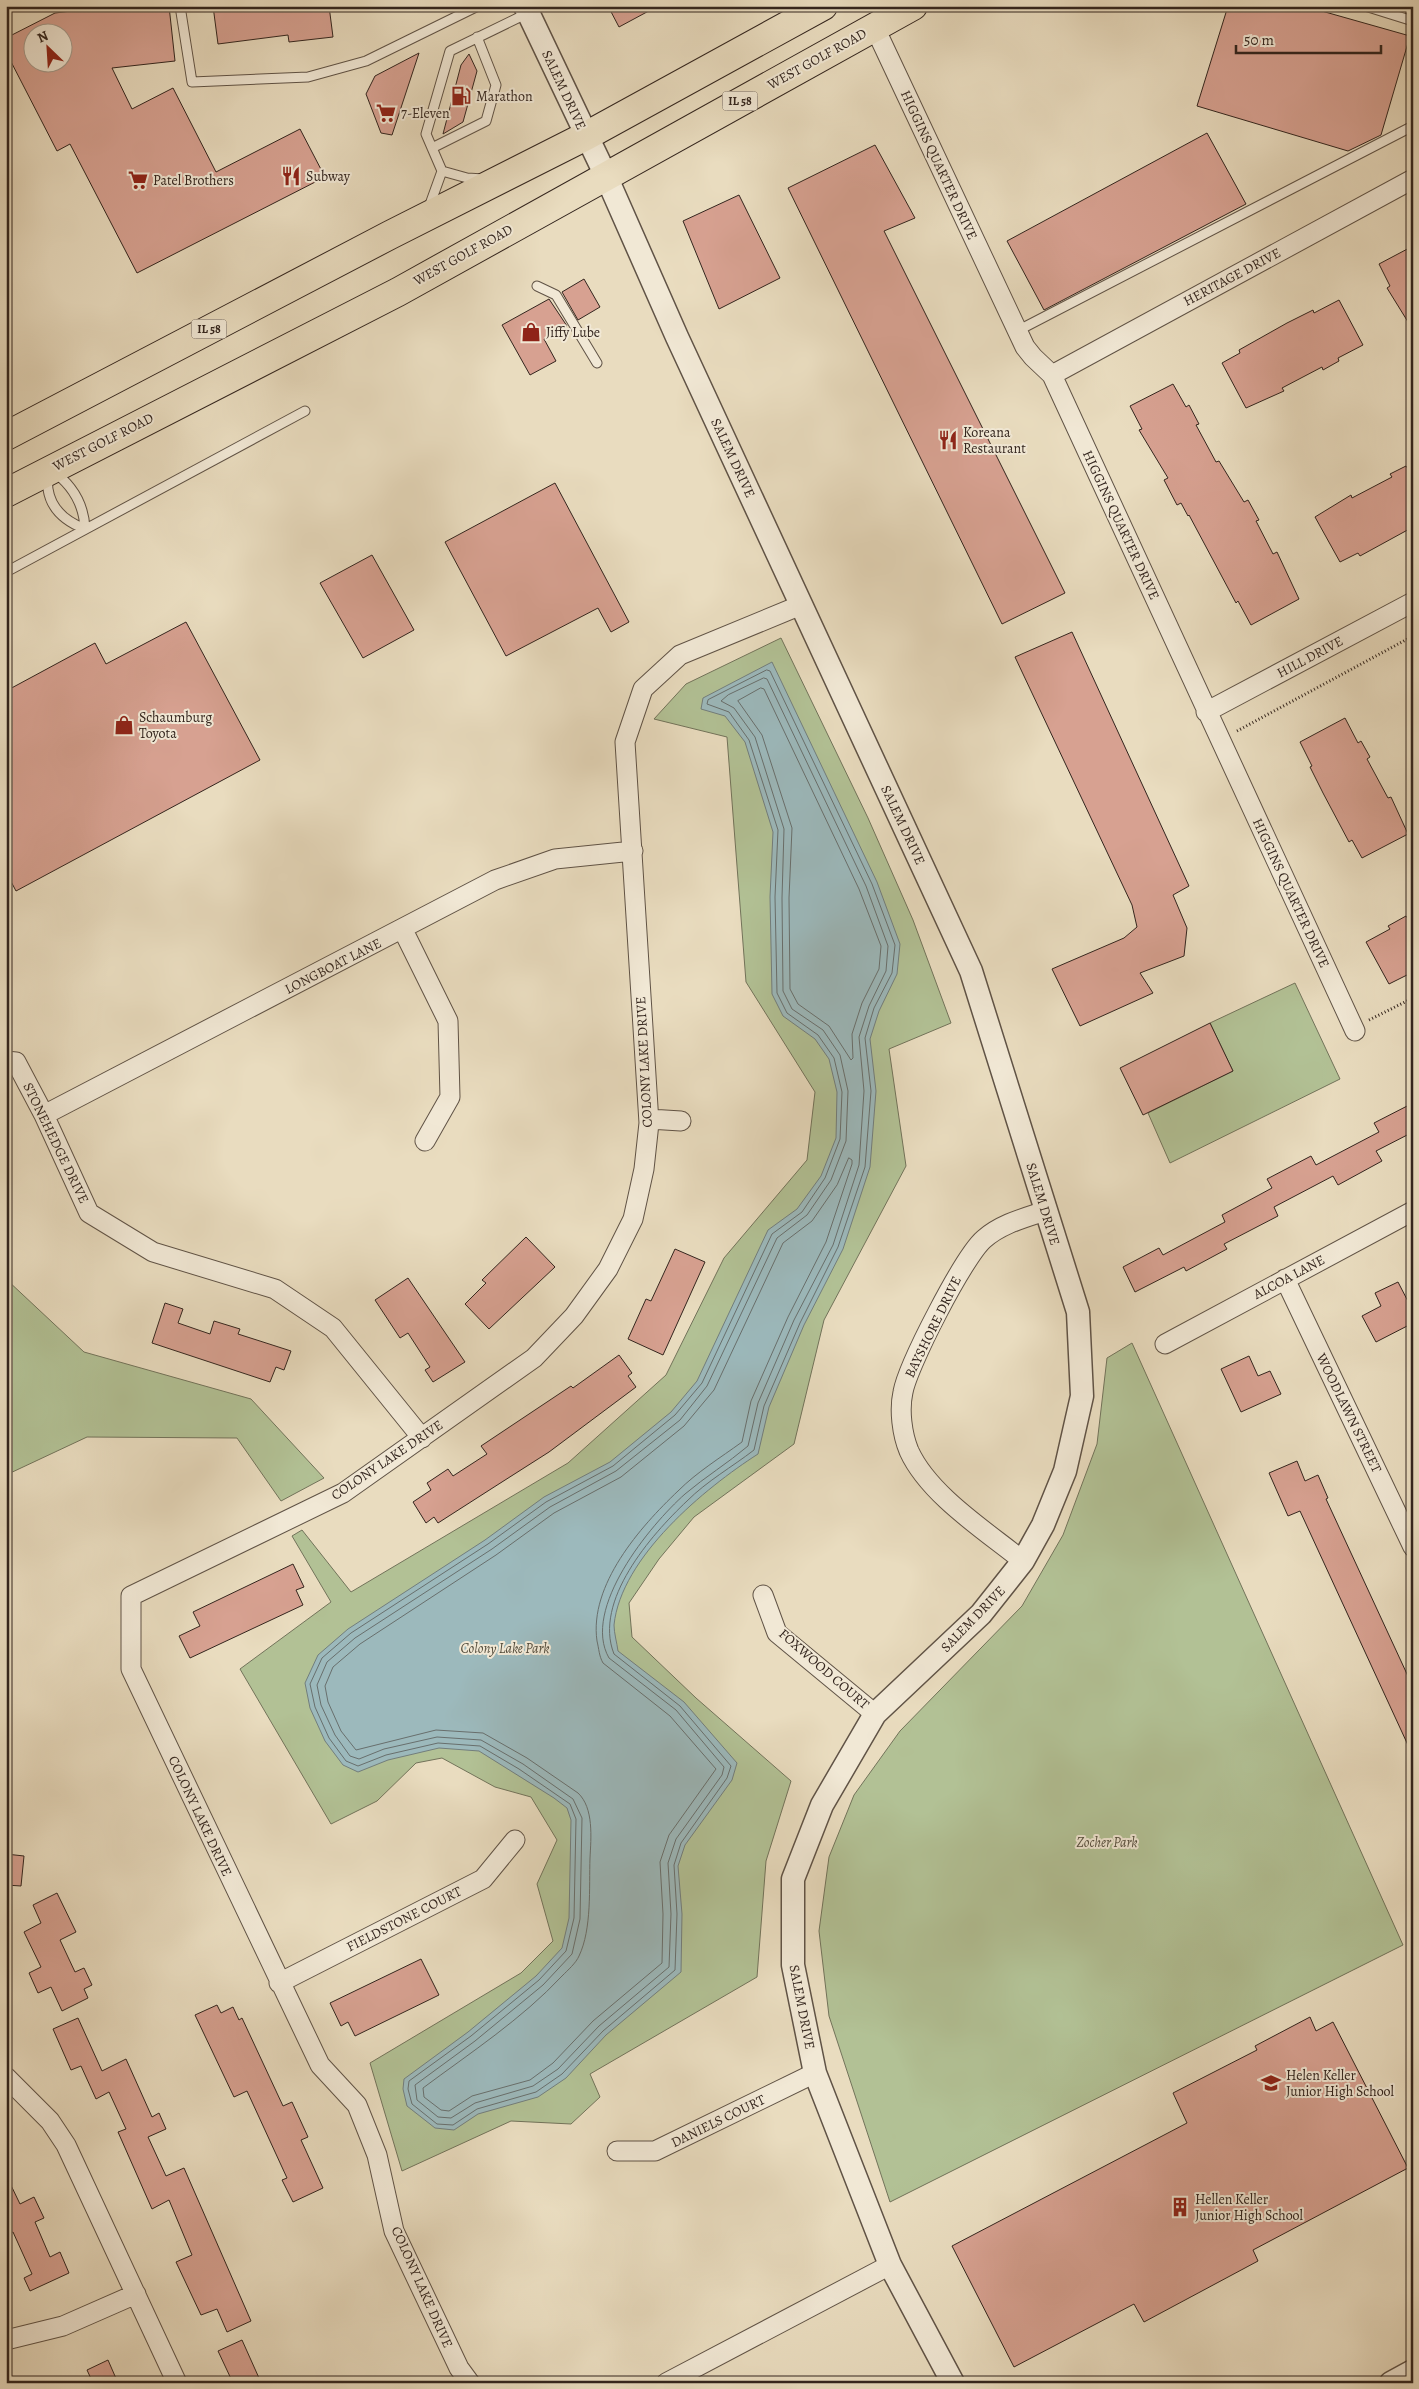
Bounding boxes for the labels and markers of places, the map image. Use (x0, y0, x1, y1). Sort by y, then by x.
fuel station icon: Marathon (450, 85, 472, 107)
place label: Marathon (476, 87, 533, 106)
supermarket icon: 7-Eleven (375, 102, 397, 124)
place label: 7-Eleven (401, 104, 450, 123)
restaurant icon: Subway (280, 165, 302, 187)
place label: Subway (306, 167, 351, 186)
supermarket icon: Patel Brothers (127, 169, 149, 191)
place label: Patel Brothers (153, 171, 234, 190)
shop icon: Jiffy Lube (520, 321, 542, 343)
place label: Jiffy Lube (546, 323, 600, 342)
place label: Koreana Restaurant (963, 423, 1026, 458)
restaurant icon: Koreana Restaurant (937, 429, 959, 451)
place label: Schaumburg Toyota (139, 708, 212, 743)
shop icon: Schaumburg Toyota (113, 714, 135, 736)
place label: Helen Keller Junior High School (1286, 2066, 1395, 2101)
school or university icon: Helen Keller Junior High School (1260, 2072, 1282, 2094)
place label: Hellen Keller Junior High School (1195, 2190, 1304, 2225)
building icon: Hellen Keller Junior High School (1169, 2196, 1191, 2218)

